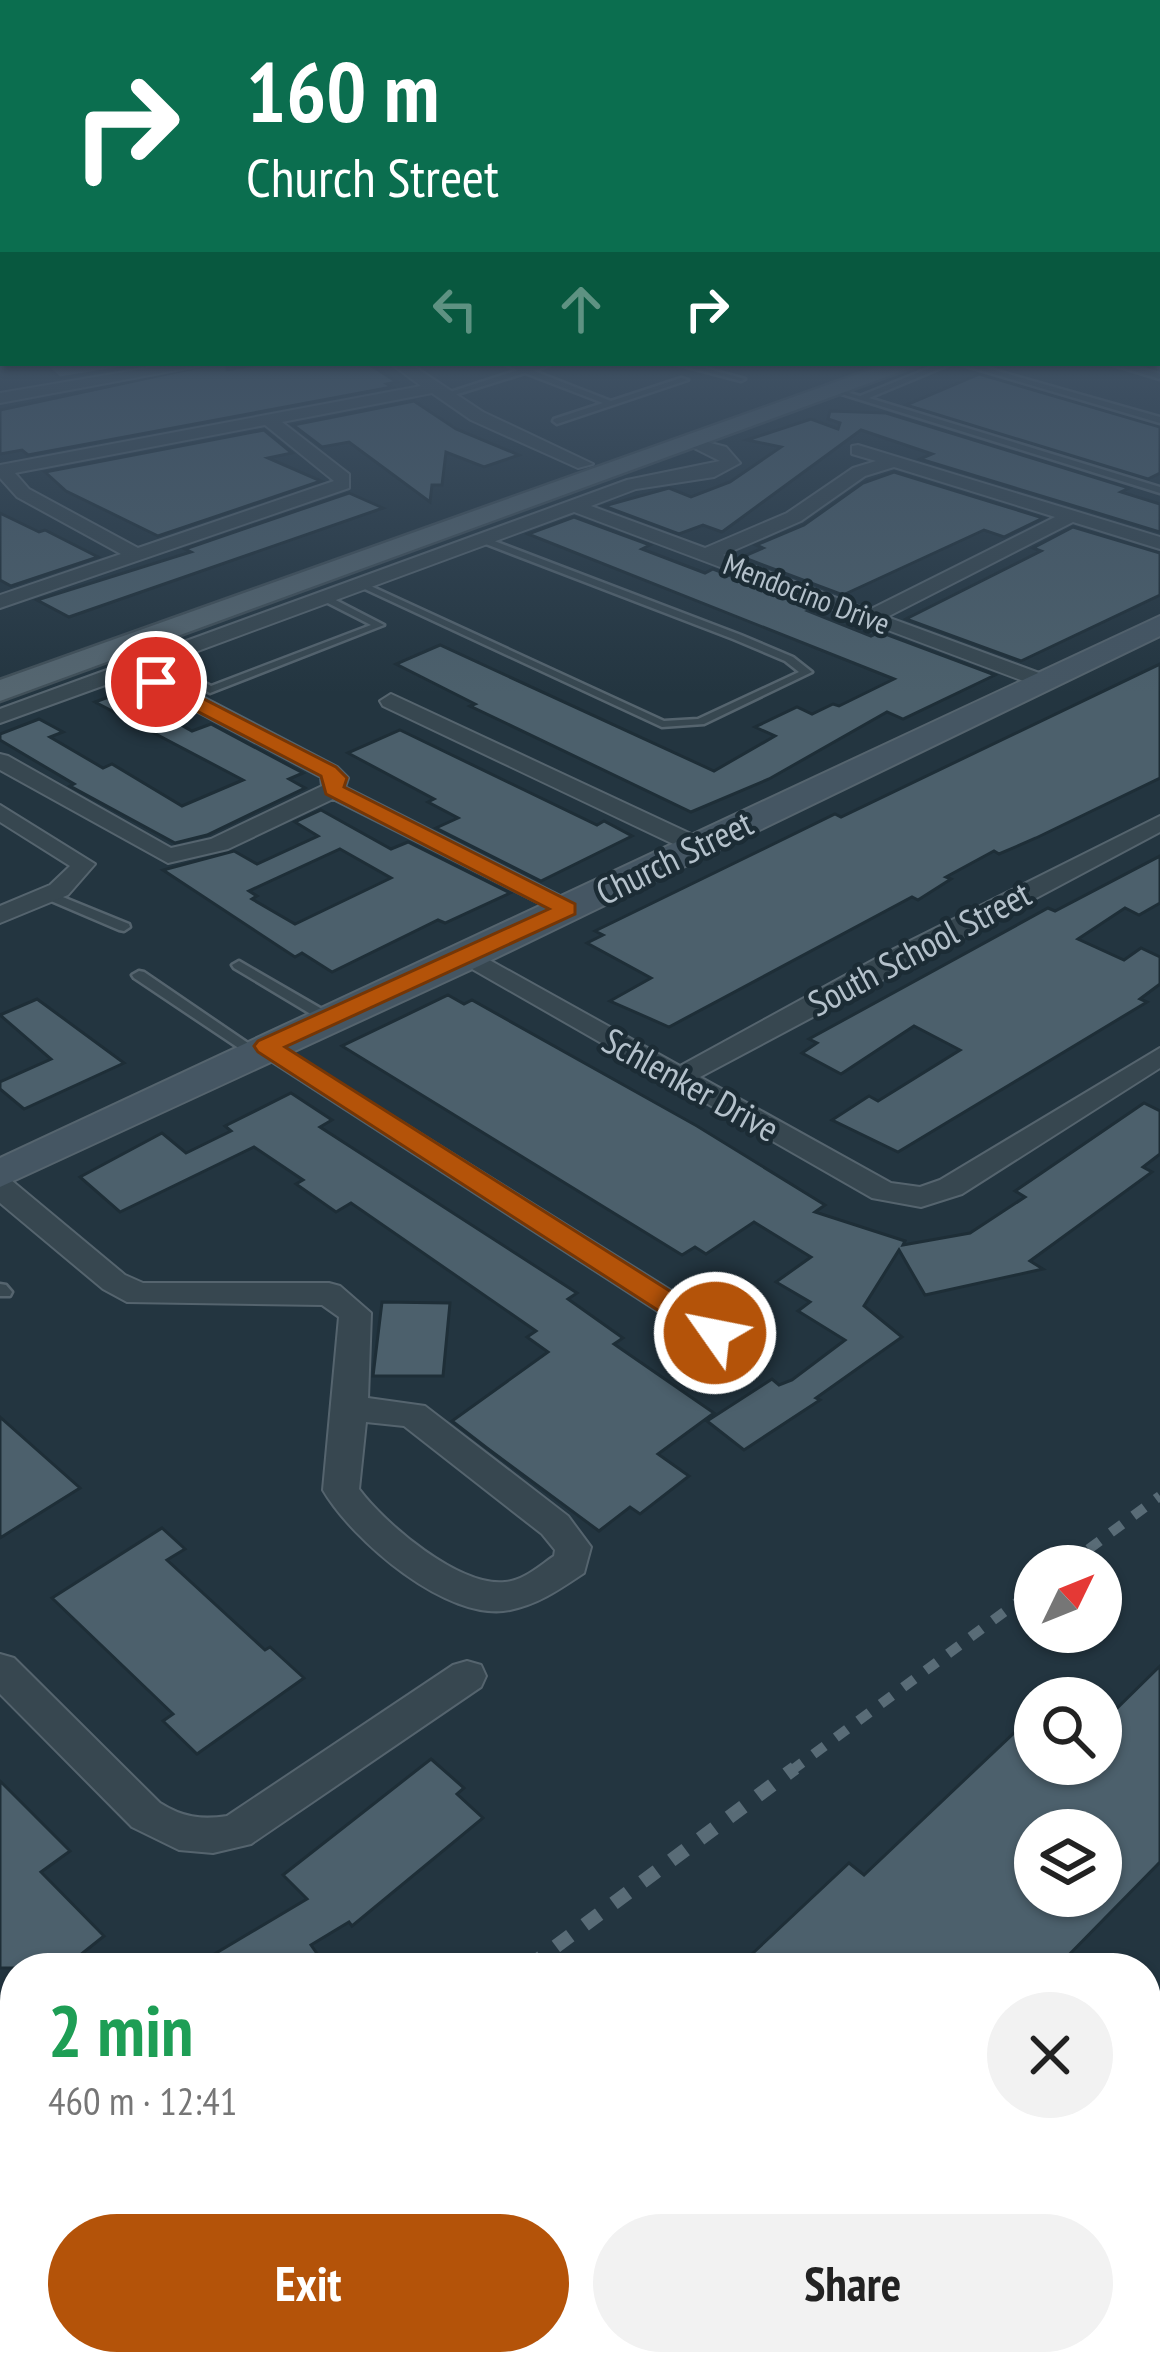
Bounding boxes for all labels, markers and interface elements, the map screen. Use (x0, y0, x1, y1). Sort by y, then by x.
text: 160 m (246, 36, 439, 145)
icon: right (48, 48, 204, 204)
text: Church Street (246, 142, 499, 212)
icon: left (422, 276, 488, 342)
icon: ahead (548, 276, 614, 342)
icon: right (674, 276, 740, 342)
street label: Mendocino Drive (718, 543, 896, 643)
pin (105, 631, 207, 733)
icon: arrive (123, 649, 189, 715)
street label: Church Street (588, 799, 760, 915)
street label: South School Street (800, 870, 1039, 1026)
street label: Schlenker Drive (595, 1016, 787, 1152)
position arrow (652, 1270, 778, 1396)
north arrow (1014, 1545, 1122, 1653)
map controls (1014, 1545, 1122, 1917)
button: search (1014, 1677, 1122, 1785)
button: layers (1014, 1809, 1122, 1917)
text: 2 min (48, 1983, 193, 2076)
button: close (987, 1992, 1113, 2118)
text: 460 m · 12:41 (48, 2075, 237, 2126)
button: Exit (48, 2214, 569, 2352)
button: Share (593, 2214, 1113, 2352)

